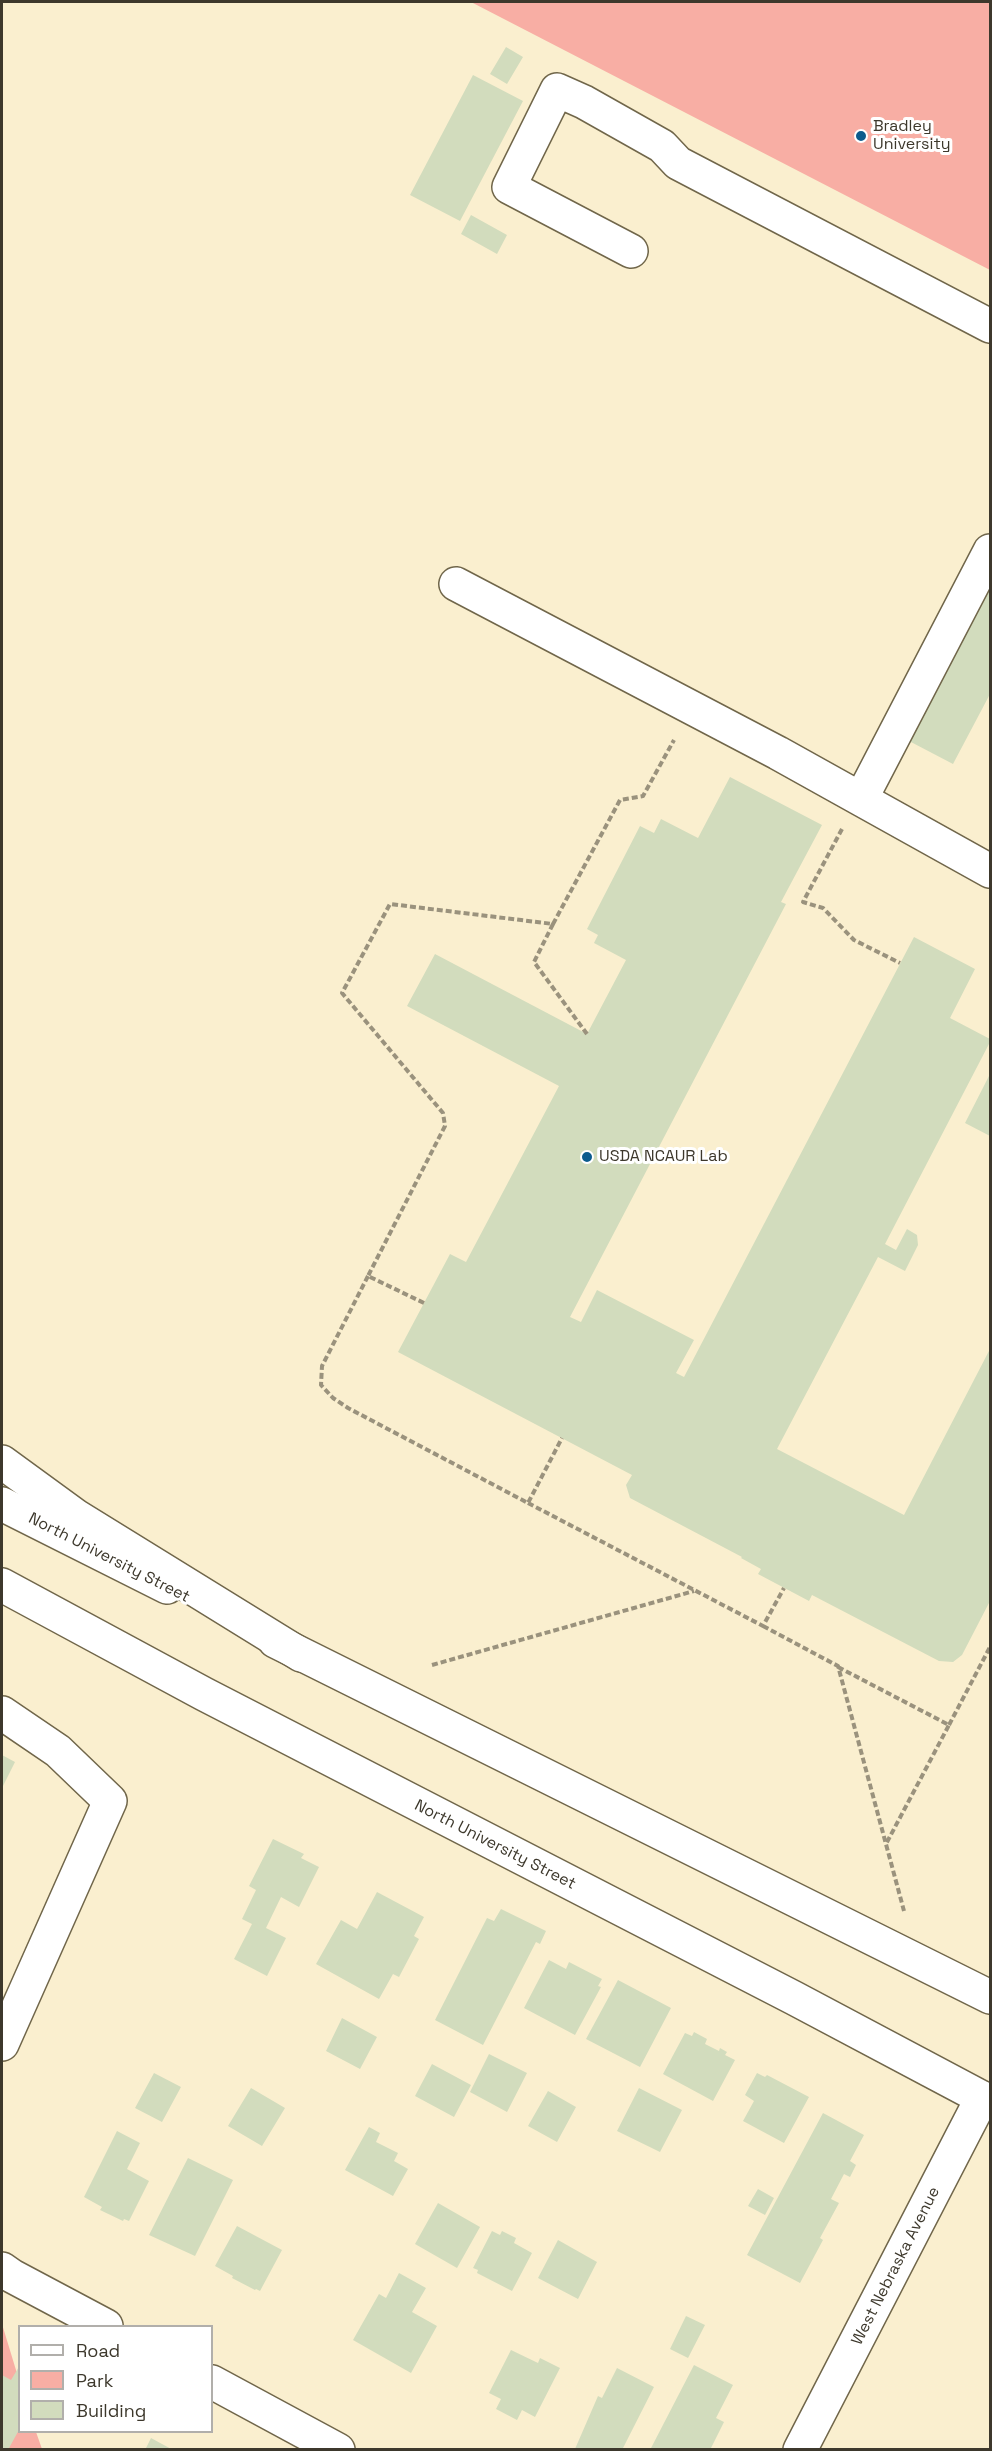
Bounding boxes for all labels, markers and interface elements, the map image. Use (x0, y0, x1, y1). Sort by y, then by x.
place label: Bradley University (873, 117, 951, 155)
marker: Bradley University (854, 129, 868, 143)
place label: USDA NCAUR Lab (599, 1147, 728, 1167)
marker: USDA NCAUR Lab (580, 1150, 594, 1164)
street label: North University Street (25, 1509, 193, 1607)
street label: North University Street (411, 1796, 579, 1894)
street label: West Nebraska Avenue (848, 2184, 944, 2348)
legend (18, 2325, 213, 2433)
text: Road (76, 2339, 120, 2362)
text: Park (76, 2369, 113, 2392)
text: Building (76, 2399, 146, 2422)

